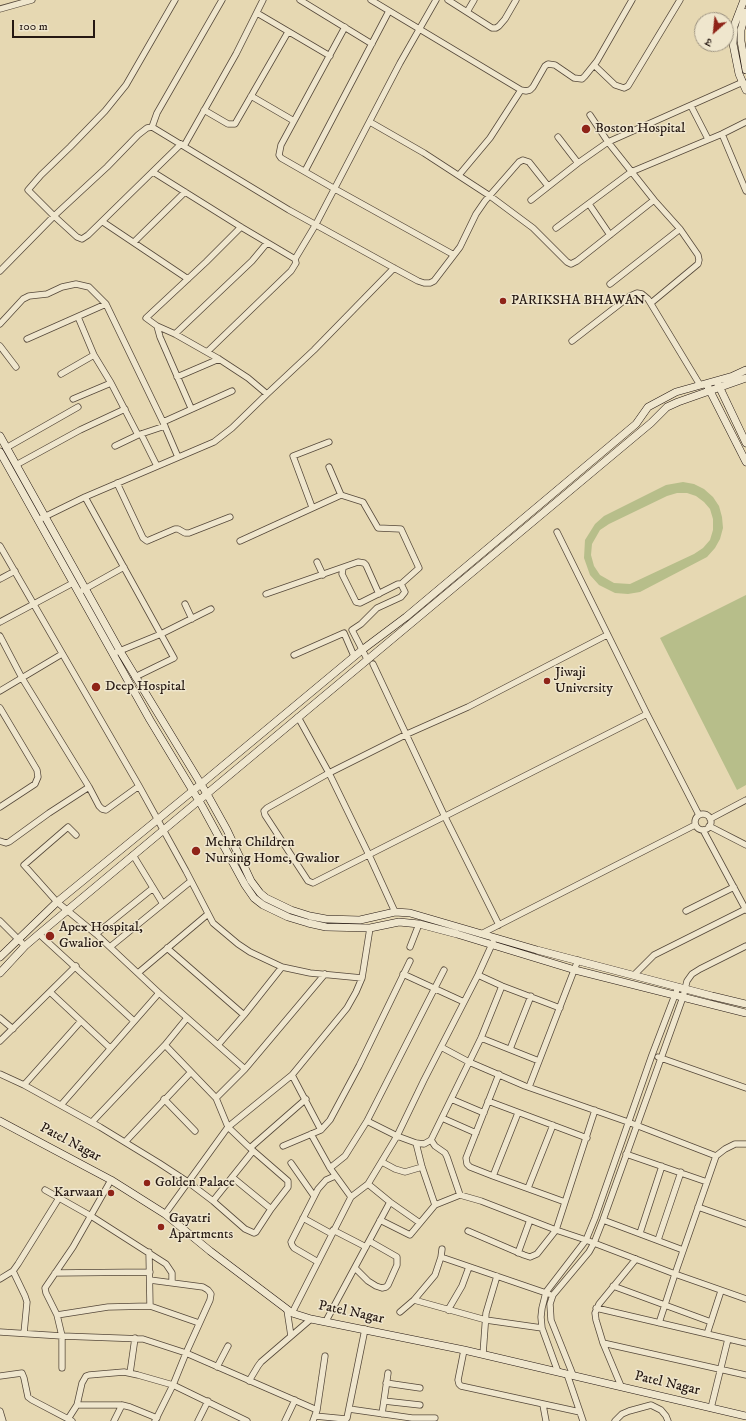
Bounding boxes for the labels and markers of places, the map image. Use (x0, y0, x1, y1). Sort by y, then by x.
place label: Boston Hospital (595, 121, 685, 137)
marker: Boston Hospital (580, 123, 592, 135)
place label: PARIKSHA BHAWAN (511, 293, 645, 309)
marker: PARIKSHA BHAWAN (498, 296, 508, 306)
place label: Jiwaji University (555, 665, 613, 698)
marker: Jiwaji University (542, 676, 552, 686)
place label: Deep Hospital (105, 679, 185, 695)
marker: Deep Hospital (90, 681, 102, 693)
place label: Mehra Children Nursing Home, Gwalior (205, 835, 339, 868)
marker: Mehra Children Nursing Home, Gwalior (190, 845, 202, 857)
place label: Apex Hospital, Gwalior (59, 920, 143, 952)
marker: Apex Hospital, Gwalior (44, 930, 56, 942)
place label: Golden Palace (155, 1175, 235, 1191)
marker: Golden Palace (142, 1178, 152, 1188)
place label: Karwaan (54, 1185, 103, 1201)
marker: Karwaan (106, 1188, 116, 1198)
place label: Gayatri Apartments (169, 1211, 233, 1244)
marker: Gayatri Apartments (156, 1222, 166, 1232)

